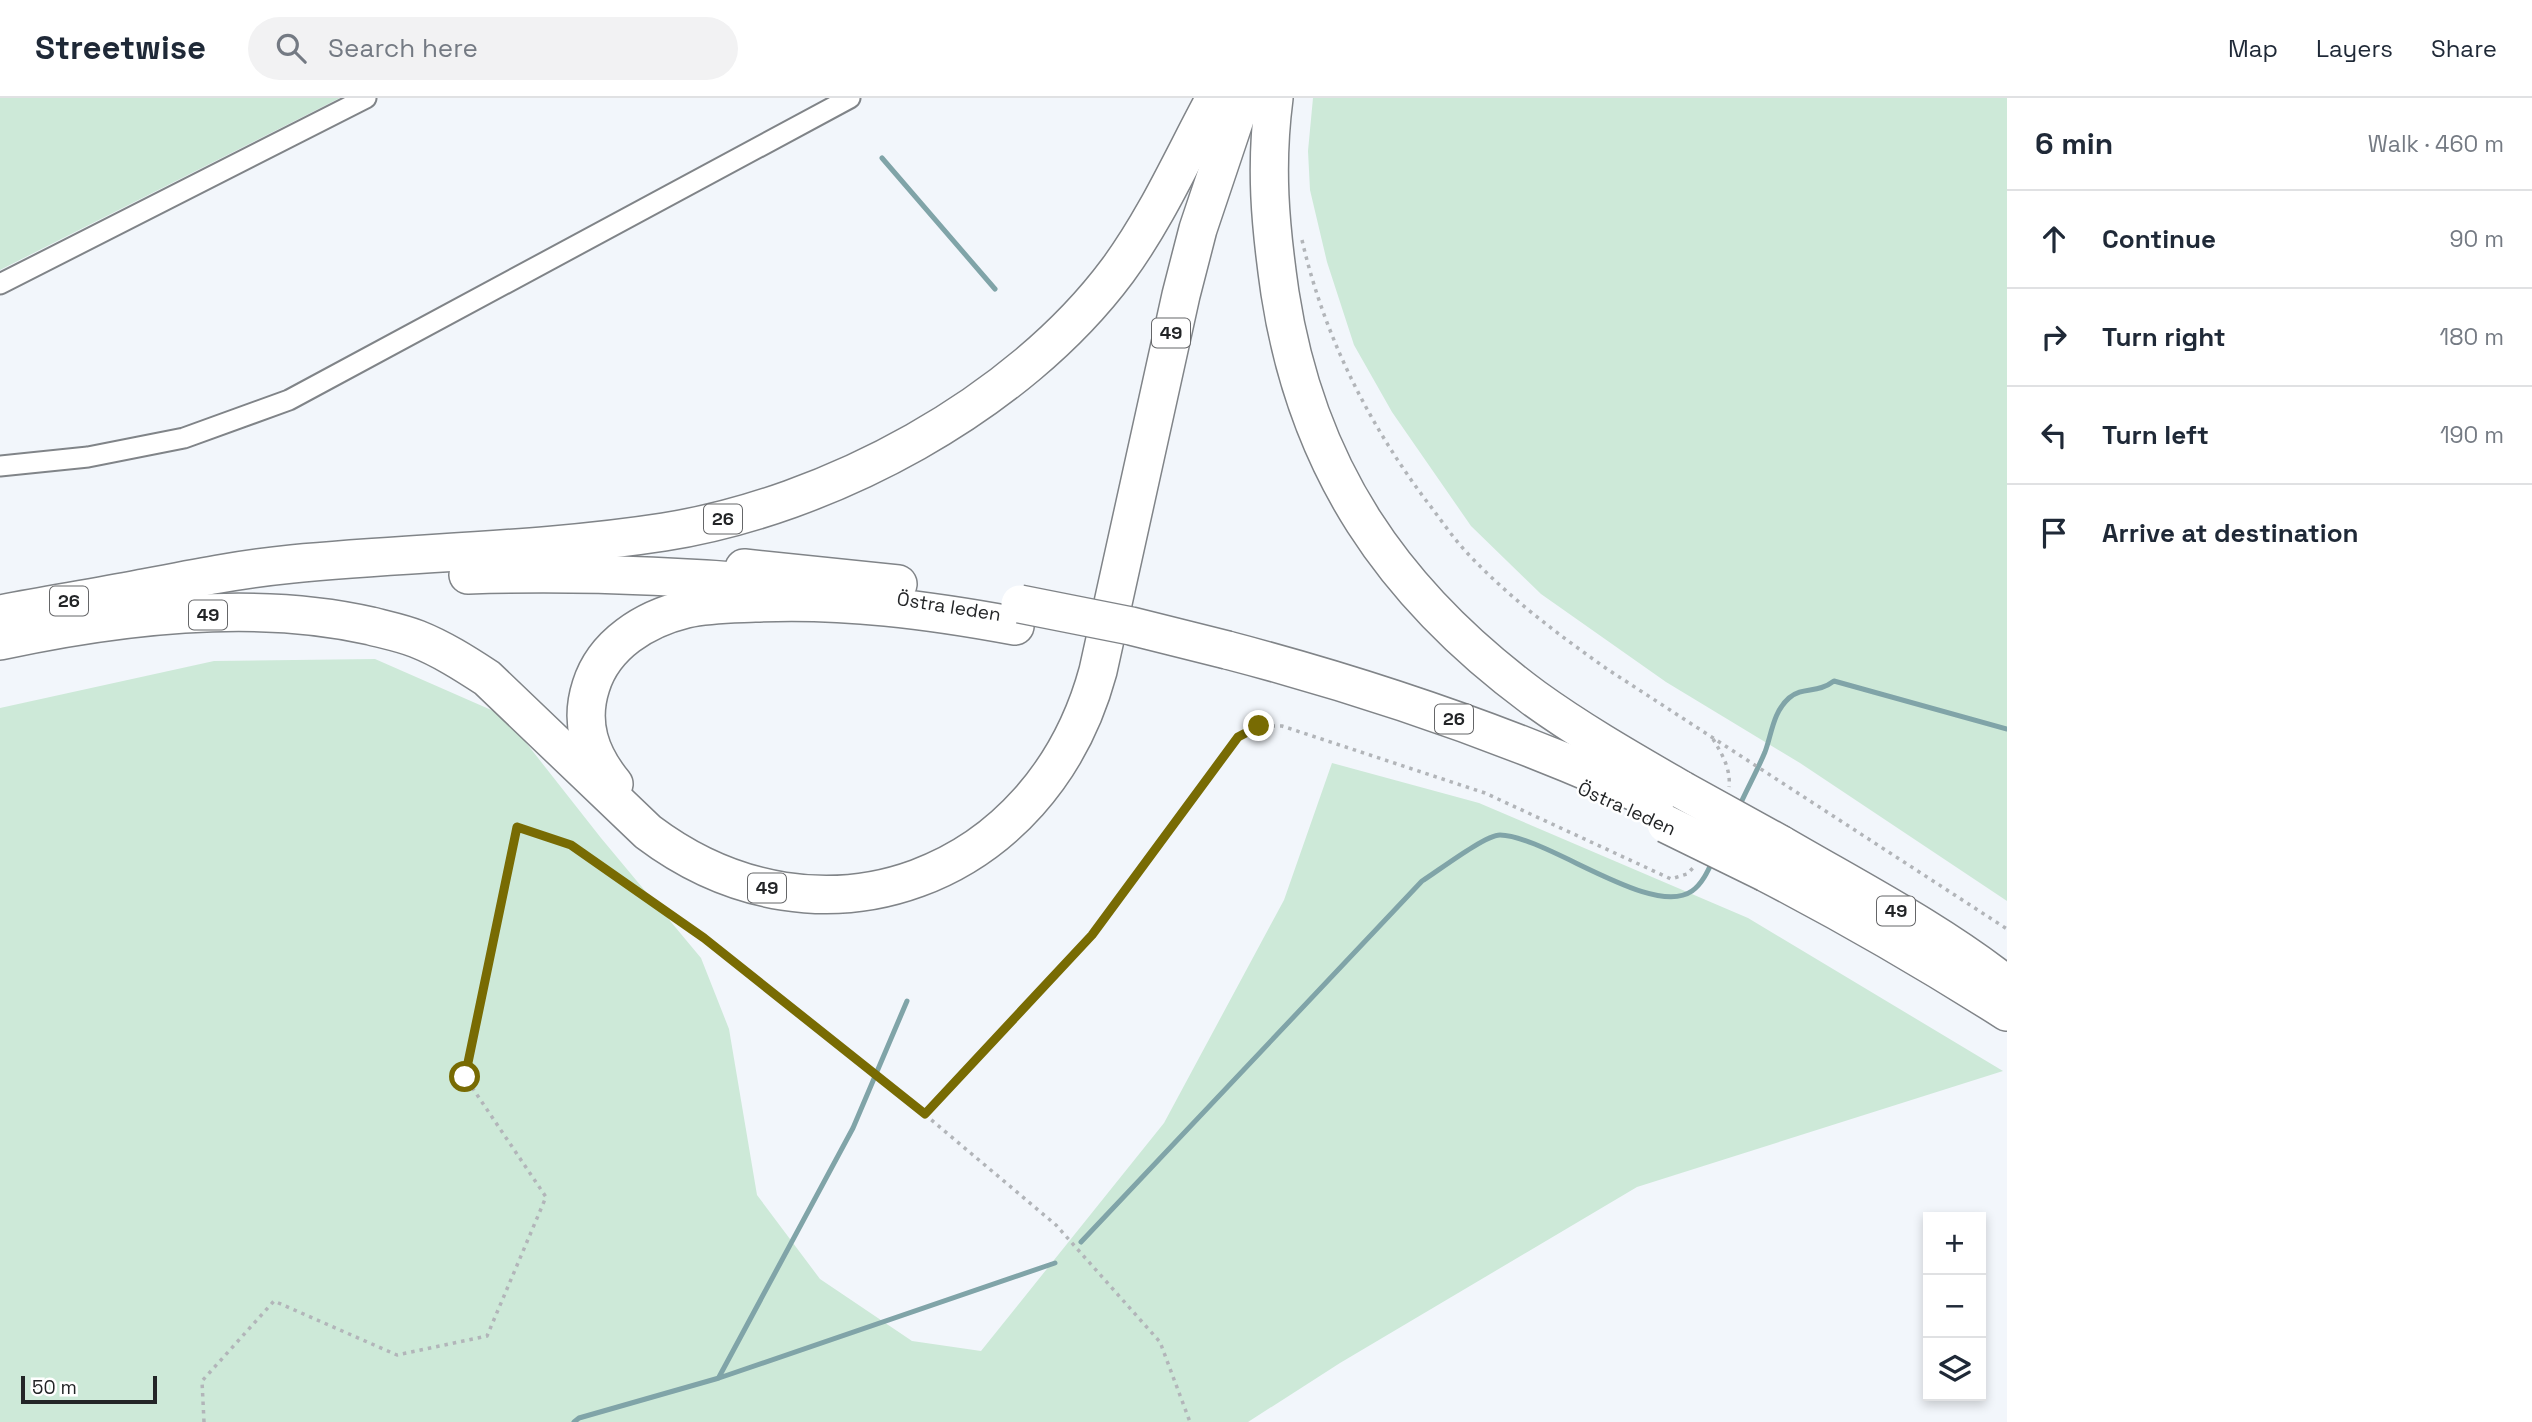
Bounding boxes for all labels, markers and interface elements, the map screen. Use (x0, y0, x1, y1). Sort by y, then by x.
search box (248, 17, 738, 80)
text: Streetwise (35, 27, 206, 69)
icon: search (272, 29, 310, 67)
text: Search here (328, 31, 478, 65)
text: Map (2228, 33, 2278, 64)
text: Layers (2316, 33, 2393, 64)
text: Share (2431, 33, 2497, 64)
text: 6 min (2035, 124, 2113, 163)
text: Walk · 460 m (2368, 129, 2504, 159)
icon: ahead (2035, 220, 2073, 258)
text: Continue (2102, 222, 2216, 256)
text: 90 m (2449, 224, 2504, 254)
road number: 49 (1152, 318, 1190, 347)
icon: right (2035, 318, 2073, 356)
text: Turn right (2102, 320, 2226, 354)
text: 180 m (2440, 322, 2504, 352)
icon: left (2035, 416, 2073, 454)
text: Turn left (2102, 418, 2209, 452)
text: 190 m (2440, 420, 2504, 450)
road number: 26 (704, 505, 742, 534)
icon: arrive (2035, 514, 2073, 552)
text: Arrive at destination (2102, 516, 2359, 550)
street label: Östra leden (895, 586, 1003, 627)
road number: 26 (50, 587, 88, 616)
road number: 49 (189, 601, 227, 630)
road number: 26 (1435, 704, 1473, 734)
route end (1243, 710, 1274, 741)
street label: Östra leden (1574, 776, 1680, 841)
road number: 49 (748, 874, 786, 902)
road number: 49 (1877, 896, 1915, 926)
route start (449, 1061, 480, 1092)
map controls (1923, 1212, 1986, 1401)
button: + (1923, 1212, 1986, 1275)
button: − (1923, 1275, 1986, 1338)
button: layers (1923, 1338, 1986, 1401)
scale bar (21, 1373, 158, 1405)
text: 50 m (32, 1375, 77, 1400)

